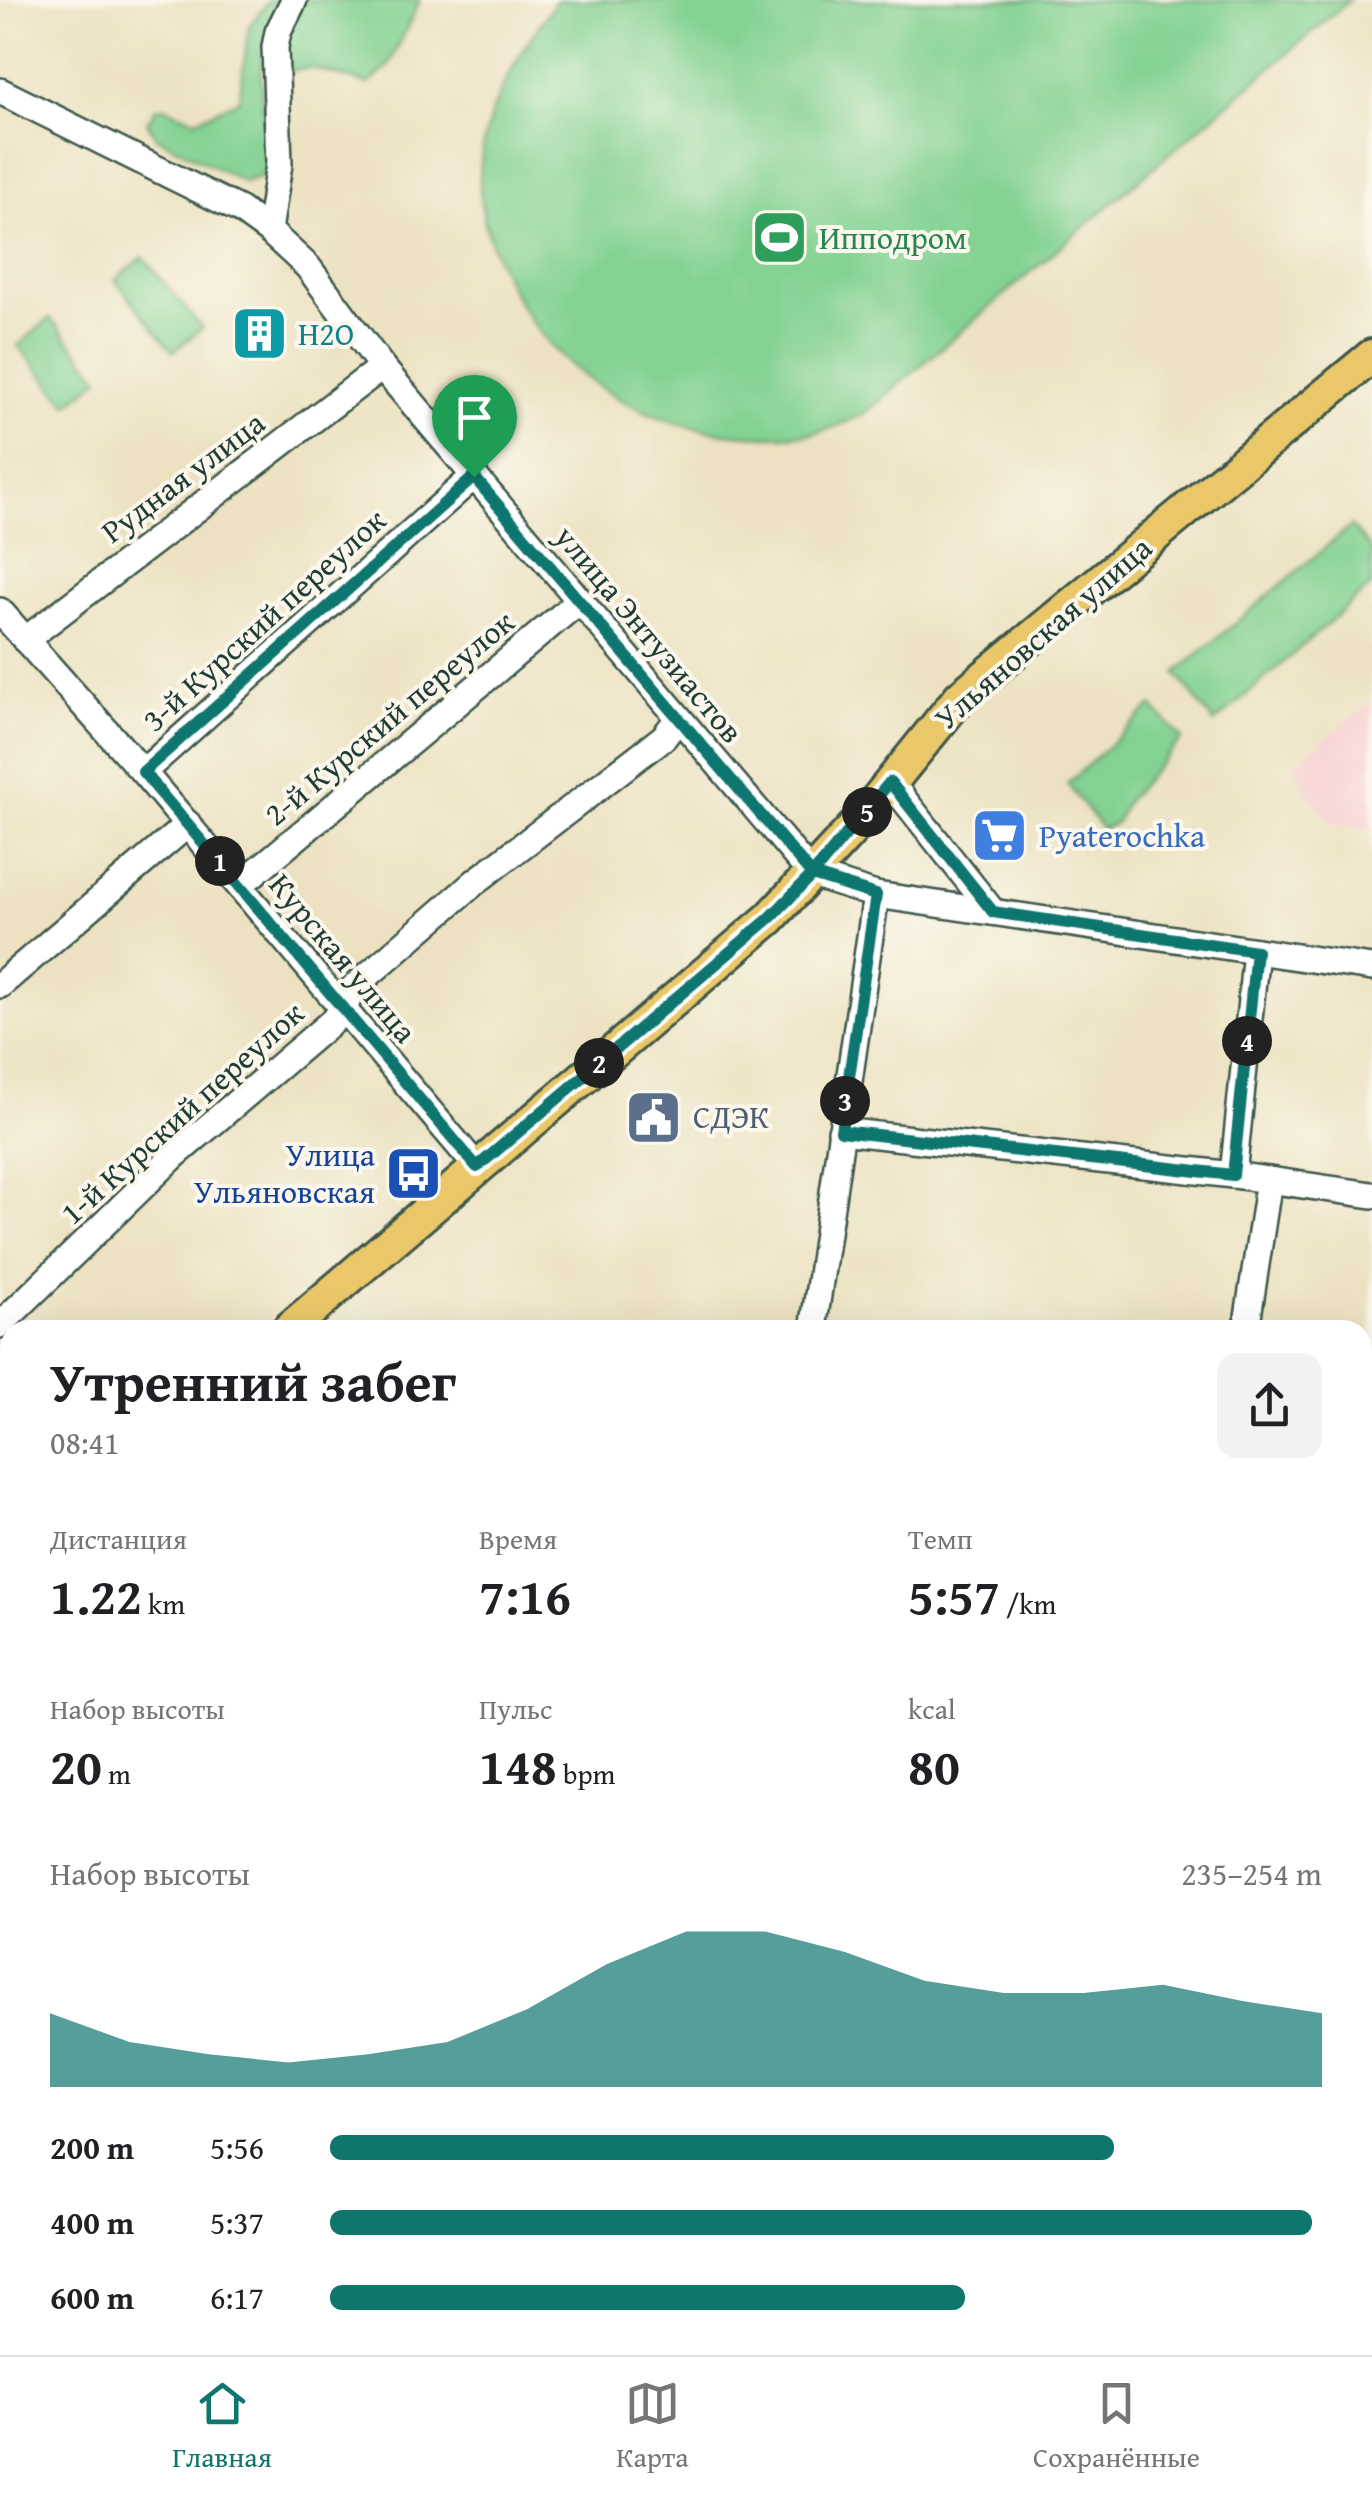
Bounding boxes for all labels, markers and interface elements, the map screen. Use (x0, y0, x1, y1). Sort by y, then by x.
sports icon: Ипподром (750, 208, 810, 268)
place label: Ипподром (819, 214, 967, 261)
building icon: H2O (229, 304, 289, 364)
place label: H2O (298, 310, 354, 357)
pin (432, 375, 517, 478)
icon: arrive (447, 390, 502, 445)
street label: Рудная улица (91, 399, 275, 554)
street label: 3-й Курский переулок (131, 497, 396, 742)
street label: улица Энтузиастов (543, 514, 755, 753)
street label: Ульяновская улица (924, 524, 1162, 740)
street label: 2-й Курский переулок (253, 599, 524, 837)
pin: 5 (842, 787, 892, 837)
text: 5 (860, 791, 874, 832)
supermarket icon: Pyaterochka (970, 806, 1030, 866)
place label: Pyaterochka (1039, 812, 1205, 859)
pin: 1 (195, 836, 245, 886)
text: 1 (213, 840, 227, 881)
street label: Курская улица (258, 863, 429, 1053)
street label: 1-й Курский переулок (49, 990, 314, 1235)
pin: 4 (1222, 1016, 1272, 1066)
text: 4 (1240, 1020, 1254, 1061)
pin: 2 (574, 1038, 624, 1088)
text: 2 (592, 1042, 606, 1083)
pin: 3 (820, 1076, 870, 1126)
text: 3 (838, 1080, 852, 1121)
public building icon: СДЭК (624, 1087, 684, 1147)
place label: СДЭК (693, 1093, 769, 1140)
place label: Улица Ульяновская (194, 1131, 376, 1215)
bus stop icon: Улица Ульяновская (384, 1143, 444, 1203)
text: Утренний забег (50, 1341, 456, 1421)
button: share (1217, 1353, 1322, 1458)
text: 08:41 (50, 1419, 119, 1466)
text: Дистанция (50, 1518, 187, 1559)
text: Время (479, 1518, 557, 1559)
text: Темп (908, 1518, 973, 1559)
text: 1.22 (50, 1559, 142, 1632)
text: 7:16 (479, 1559, 571, 1632)
text: 5:57 (908, 1559, 1000, 1632)
text: km (142, 1583, 185, 1624)
text: /km (1000, 1583, 1056, 1624)
text: Набор высоты (50, 1688, 225, 1729)
text: Пульс (479, 1688, 552, 1729)
text: kcal (908, 1688, 956, 1729)
text: 20 (50, 1729, 102, 1802)
text: 148 (479, 1729, 557, 1802)
text: 80 (908, 1729, 960, 1802)
text: m (102, 1753, 131, 1794)
text: bpm (557, 1753, 615, 1794)
text: Набор высоты (50, 1850, 250, 1897)
text: 235–254 m (1181, 1850, 1322, 1897)
text: 200 m (50, 2124, 134, 2171)
text: 5:56 (210, 2124, 264, 2171)
text: 400 m (50, 2199, 134, 2246)
text: 5:37 (210, 2199, 264, 2246)
text: 600 m (50, 2274, 134, 2321)
text: 6:17 (210, 2274, 264, 2321)
tab: Главная (172, 2376, 272, 2477)
tab: Карта (616, 2376, 689, 2477)
tab: Сохранённые (1033, 2376, 1200, 2477)

